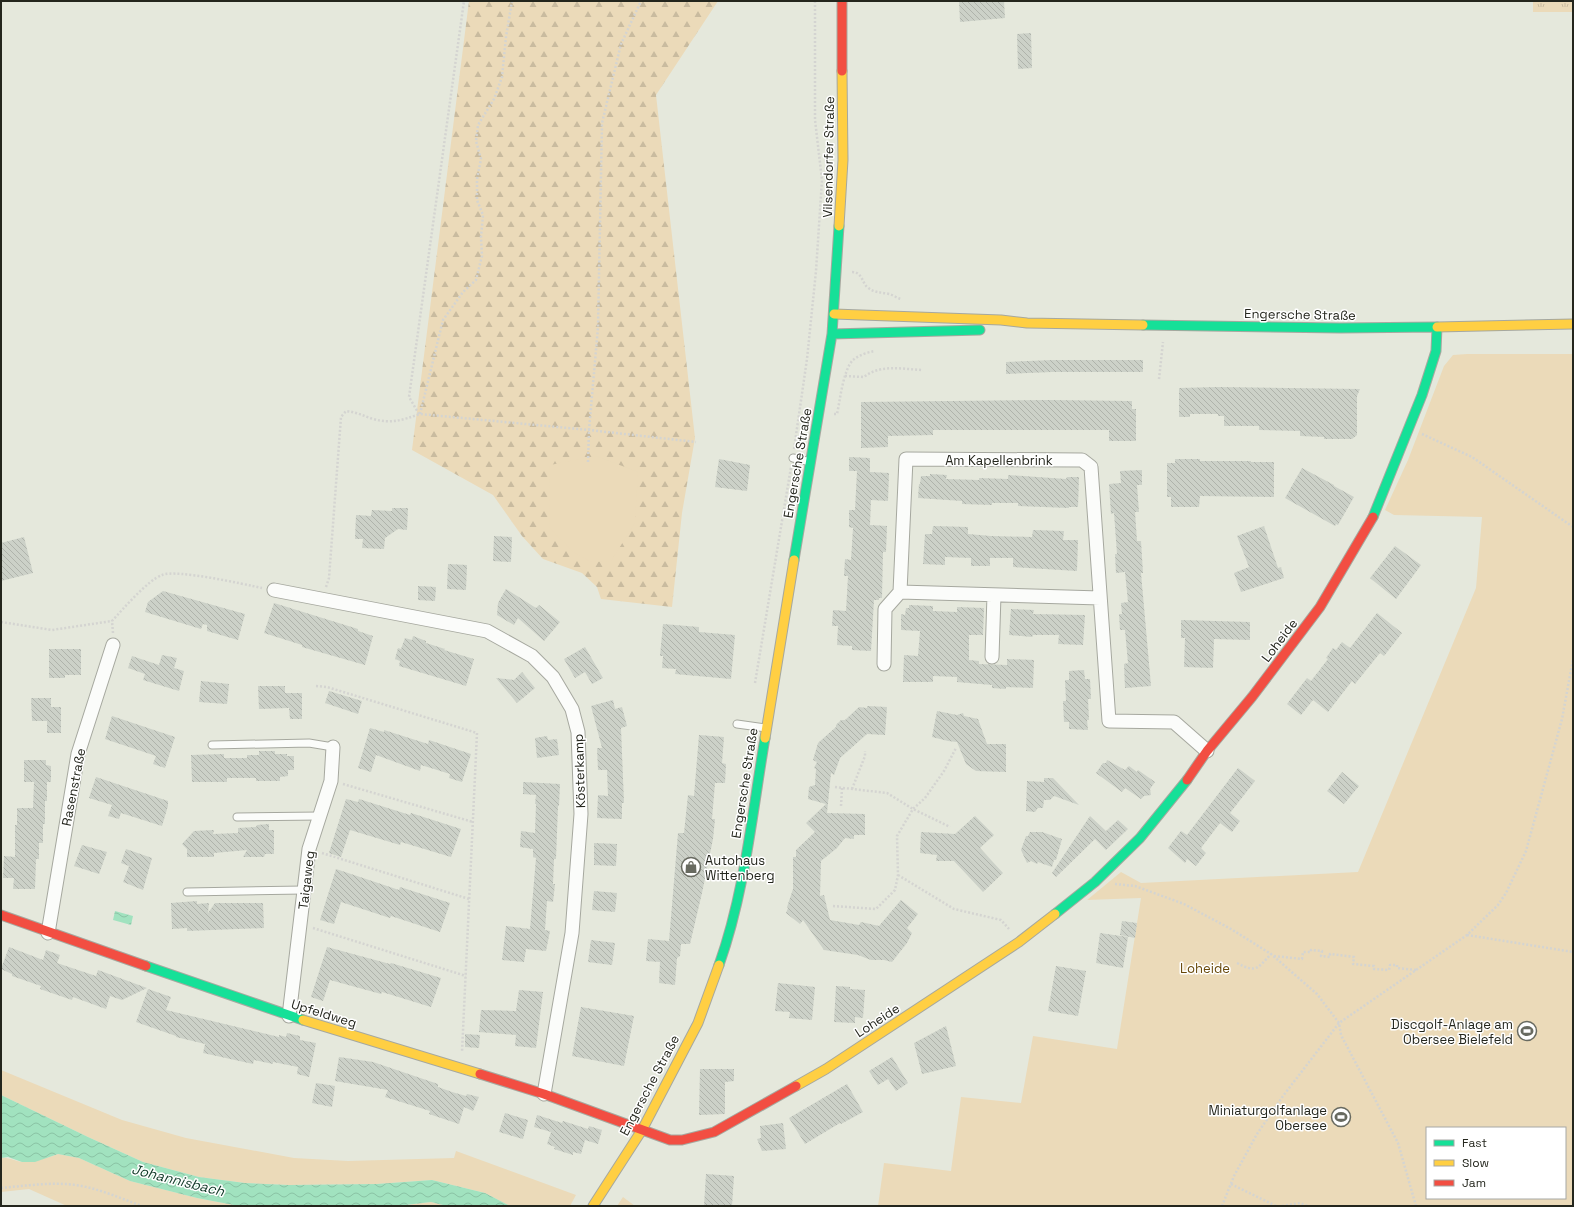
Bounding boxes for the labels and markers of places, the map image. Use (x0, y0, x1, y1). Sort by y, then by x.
place label: Autohaus Wittenberg (705, 852, 774, 884)
shop icon: Autohaus Wittenberg (680, 856, 702, 878)
place label: Discgolf-Anlage am Obersee Bielefeld (1391, 1016, 1513, 1048)
sports icon: Discgolf-Anlage am Obersee Bielefeld (1516, 1020, 1538, 1042)
place label: Miniaturgolfanlage Obersee (1209, 1102, 1327, 1134)
sports icon: Miniaturgolfanlage Obersee (1330, 1106, 1352, 1128)

